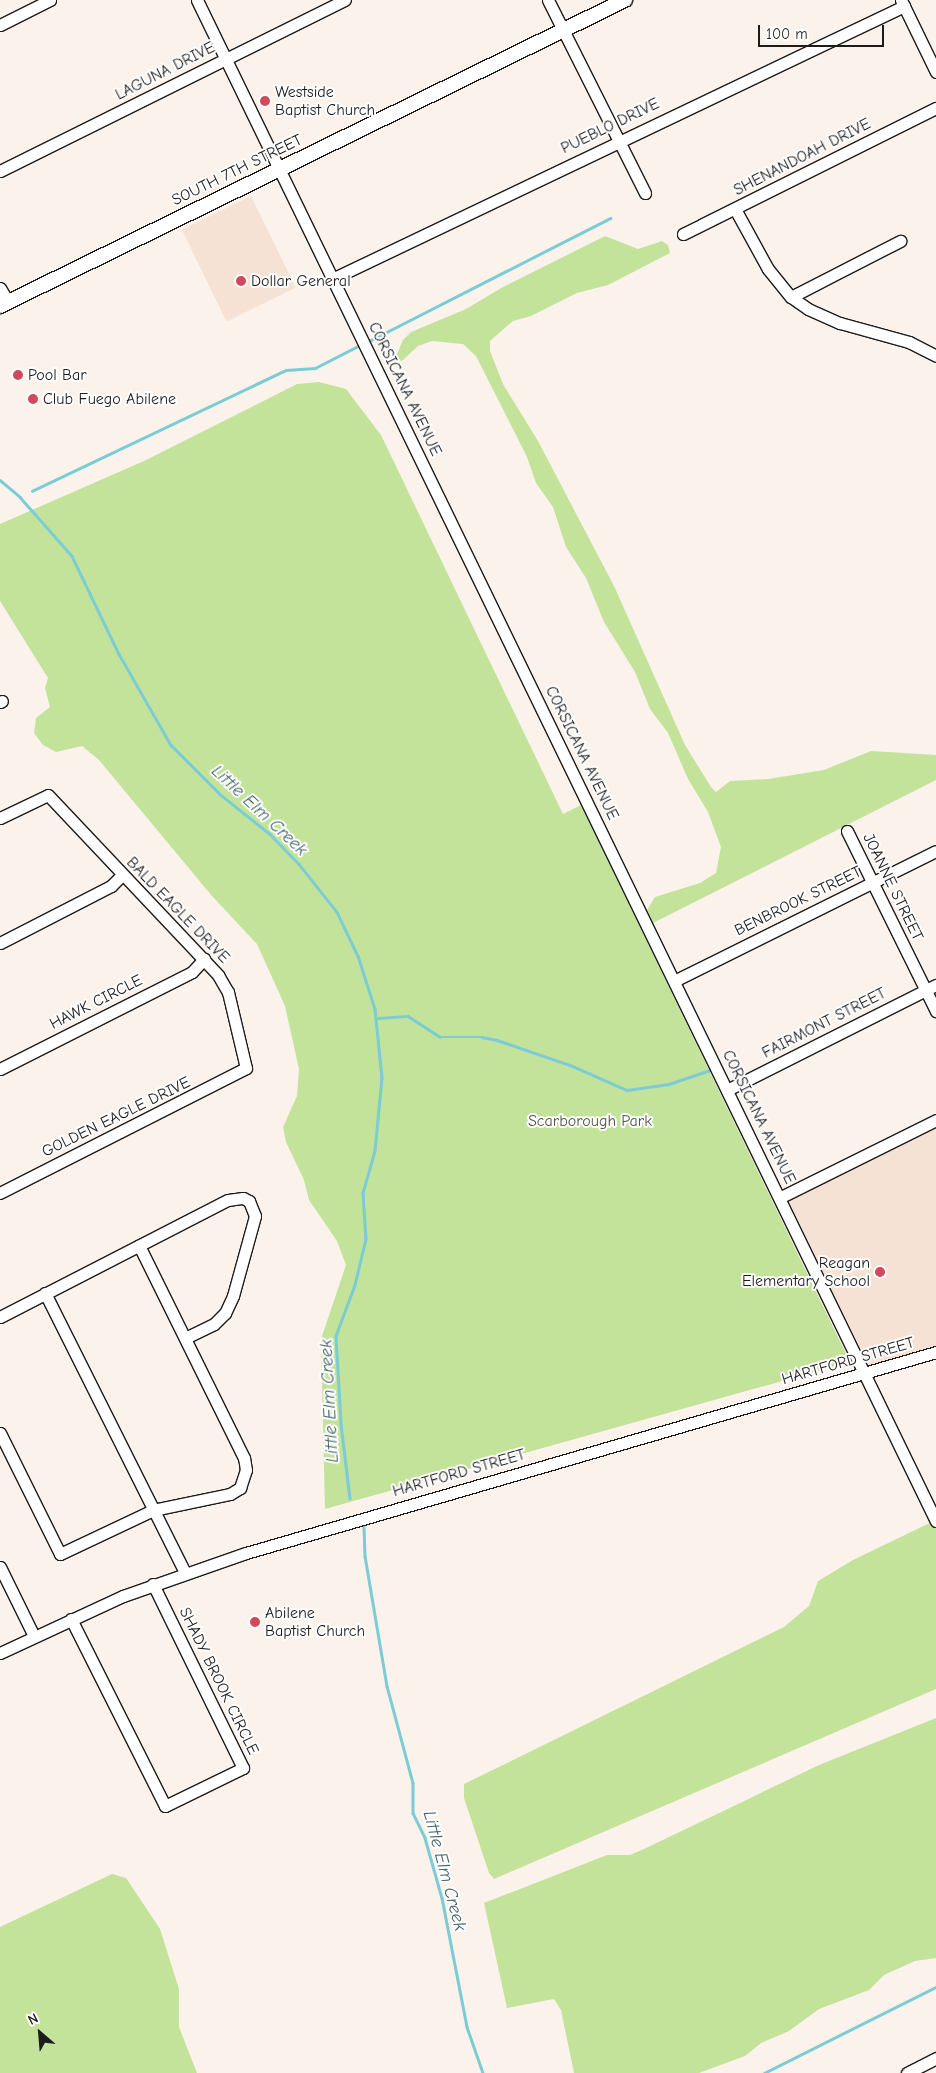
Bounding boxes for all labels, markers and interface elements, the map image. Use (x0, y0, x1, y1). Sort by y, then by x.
scale bar (761, 15, 887, 47)
text: 100 m (766, 25, 808, 43)
street label: LAGUNA DRIVE (112, 38, 218, 104)
place label: Westside Baptist Church (275, 82, 375, 120)
street label: PUEBLO DRIVE (558, 94, 662, 158)
marker: Westside Baptist Church (259, 95, 271, 107)
street label: SHENANDOAH DRIVE (730, 114, 874, 200)
street label: SOUTH 7TH STREET (169, 130, 305, 210)
place label: Dollar General (251, 271, 351, 291)
marker: Dollar General (235, 275, 247, 287)
street label: CORSICANA AVENUE (364, 319, 446, 459)
place label: Pool Bar (28, 365, 87, 385)
marker: Pool Bar (12, 369, 24, 381)
place label: Club Fuego Abilene (43, 389, 176, 409)
marker: Club Fuego Abilene (27, 393, 39, 405)
street label: CORSICANA AVENUE (541, 683, 623, 823)
water label: Little Elm Creek (206, 761, 312, 861)
street label: JOANNE STREET (859, 830, 927, 944)
street label: BALD EAGLE DRIVE (122, 853, 234, 967)
street label: BENBROOK STREET (731, 862, 865, 940)
street label: HAWK CIRCLE (46, 970, 146, 1034)
street label: FAIRMONT STREET (759, 983, 889, 1063)
street label: CORSICANA AVENUE (718, 1047, 800, 1187)
street label: GOLDEN EAGLE DRIVE (39, 1073, 193, 1161)
park label: Scarborough Park (528, 1111, 652, 1131)
place label: Reagan Elementary School (742, 1253, 870, 1291)
marker: Reagan Elementary School (874, 1266, 886, 1278)
street label: HARTFORD STREET (779, 1333, 917, 1389)
water label: Little Elm Creek (316, 1339, 344, 1463)
street label: HARTFORD STREET (390, 1445, 528, 1501)
place label: Abilene Baptist Church (265, 1603, 365, 1641)
street label: SHADY BROOK CIRCLE (175, 1604, 263, 1758)
marker: Abilene Baptist Church (249, 1616, 261, 1628)
water label: Little Elm Creek (418, 1809, 470, 1933)
north arrow (15, 2008, 65, 2058)
text: N (25, 2010, 41, 2029)

